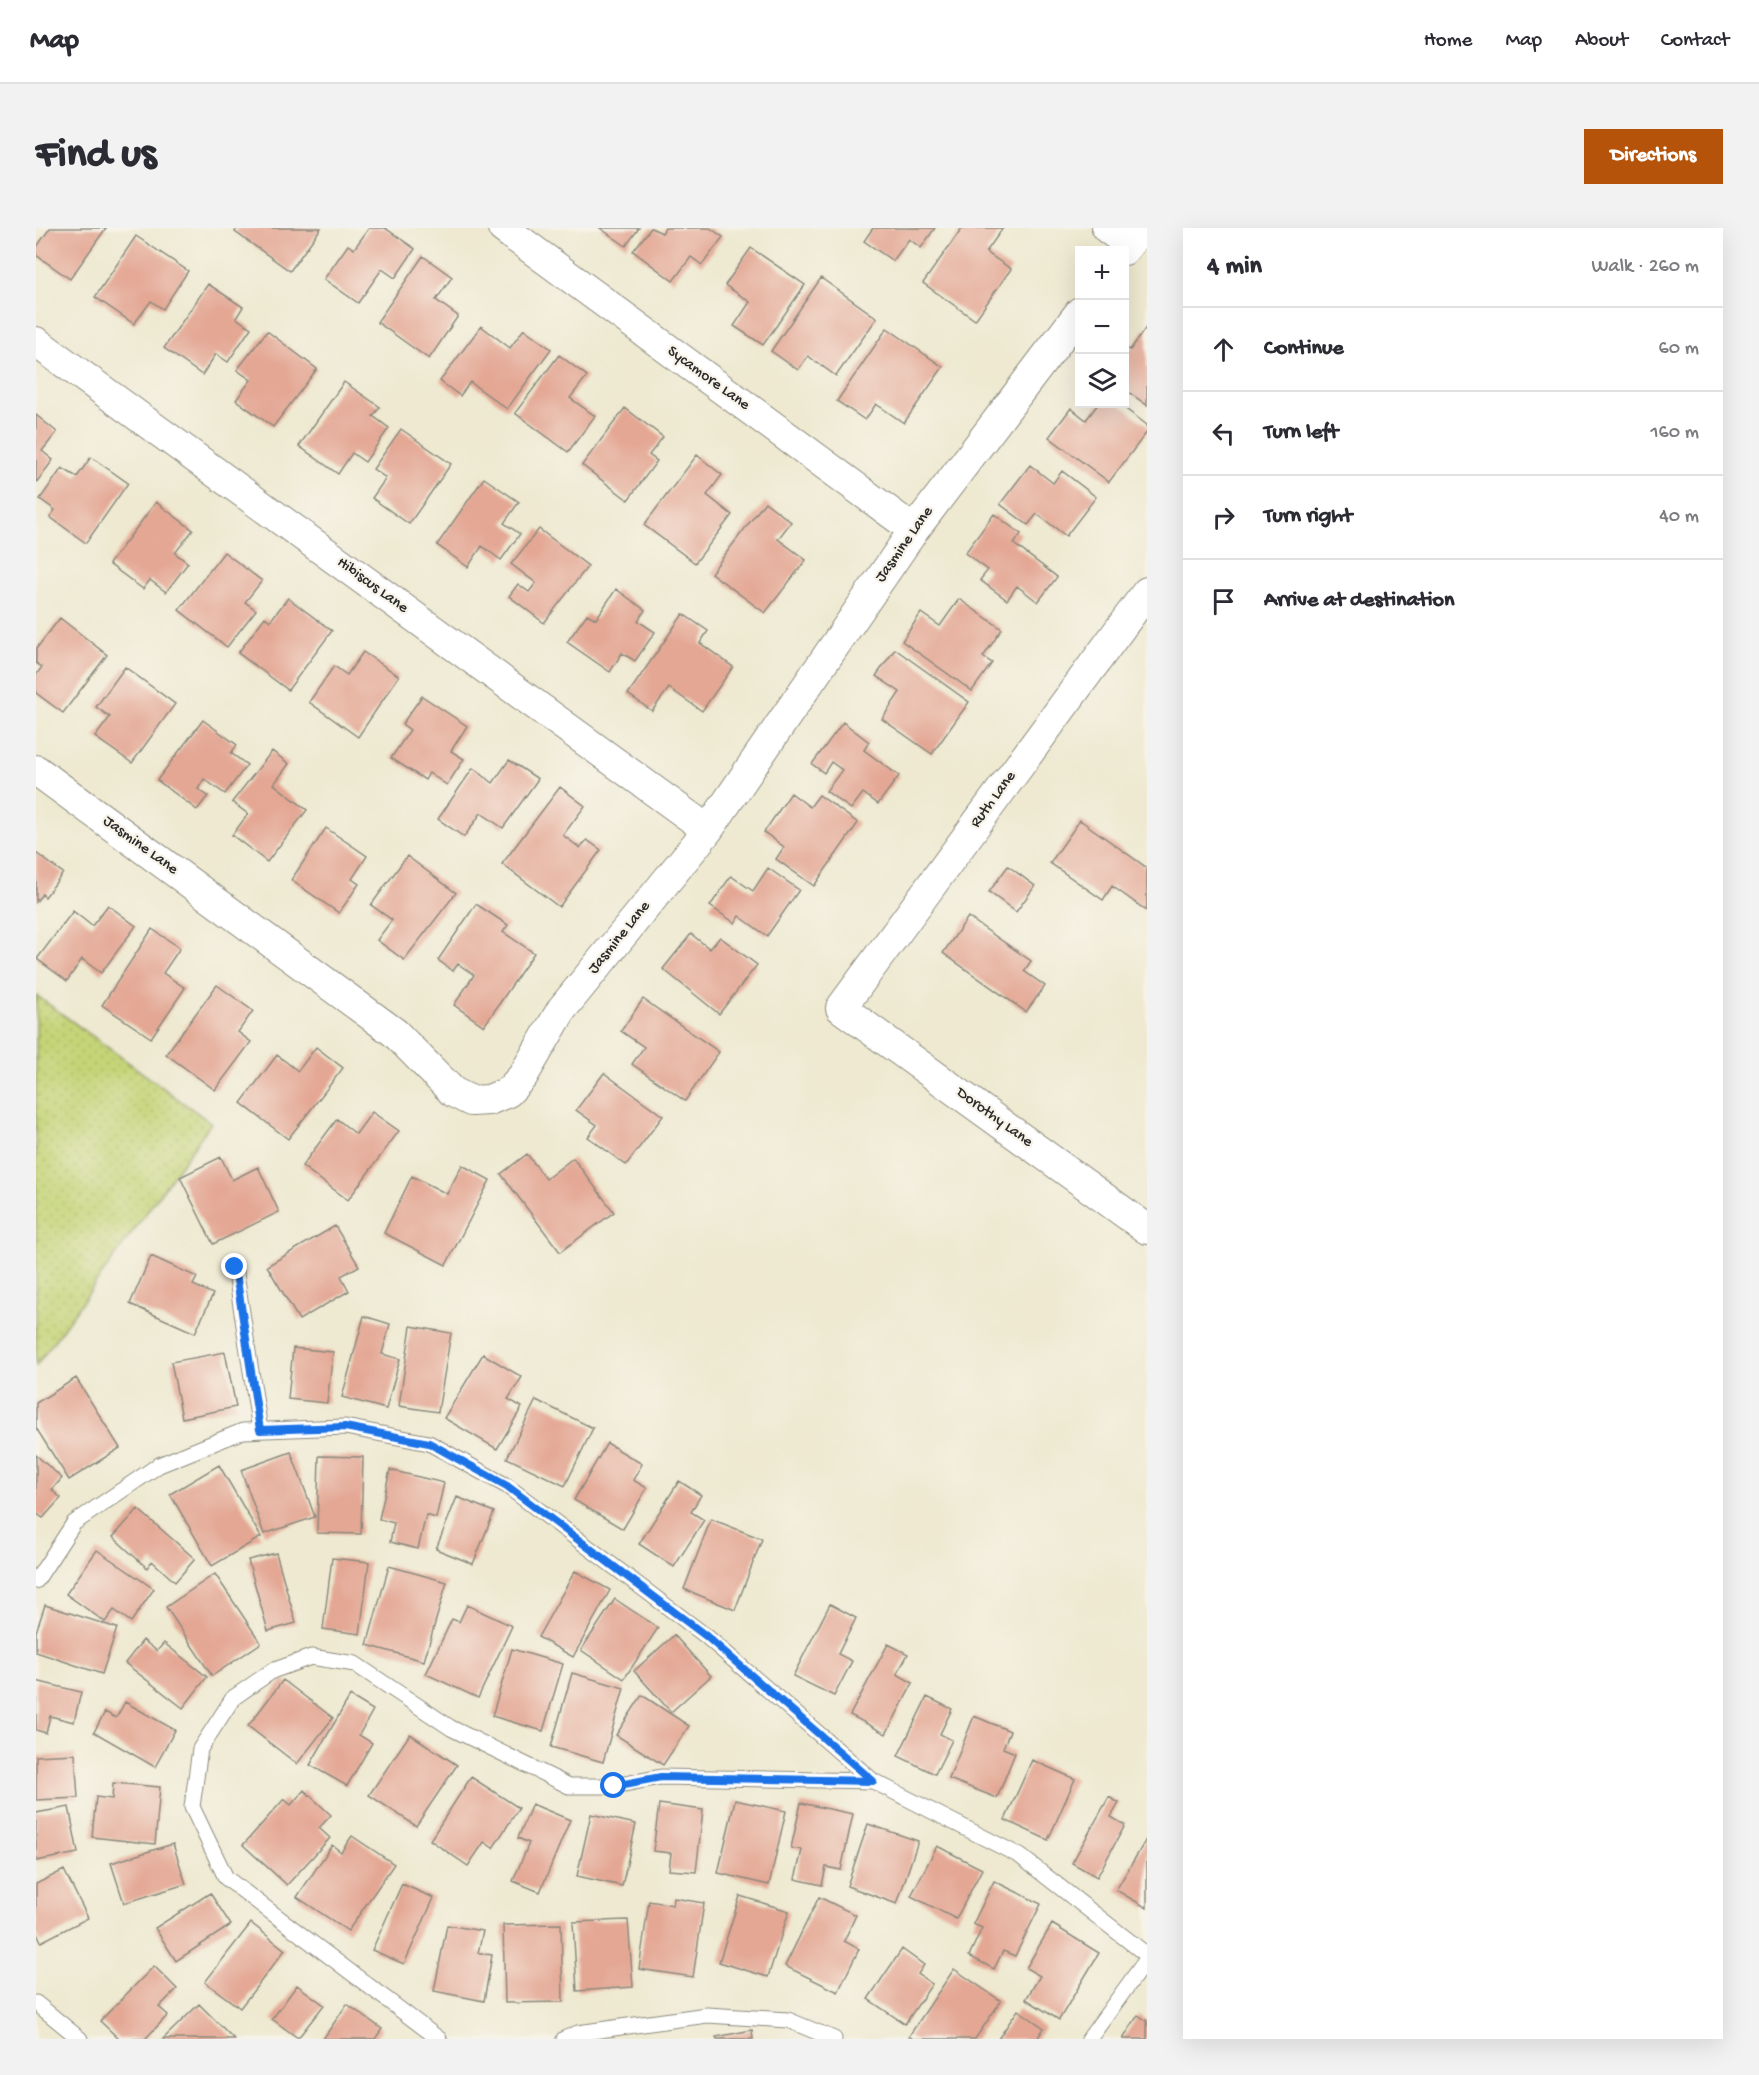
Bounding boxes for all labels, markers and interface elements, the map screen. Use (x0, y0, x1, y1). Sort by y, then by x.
text: Map (30, 25, 79, 58)
text: Home (1424, 29, 1472, 54)
text: Map (1505, 29, 1542, 54)
text: About (1575, 29, 1628, 54)
text: Contact (1661, 29, 1729, 54)
button: Directions (1584, 129, 1723, 184)
text: Find us (36, 132, 156, 181)
map controls (1075, 246, 1129, 408)
button: + (1075, 246, 1129, 300)
text: 4 min (1207, 252, 1262, 283)
text: Walk · 260 m (1592, 256, 1699, 279)
button: − (1075, 300, 1129, 354)
icon: ahead (1207, 333, 1240, 366)
text: Continue (1264, 336, 1344, 362)
text: 60 m (1659, 338, 1699, 361)
street label: Sycamore Lane (663, 343, 754, 416)
button: layers (1075, 354, 1129, 408)
icon: left (1207, 417, 1240, 450)
text: Turn left (1264, 420, 1338, 446)
text: 160 m (1650, 422, 1699, 445)
icon: right (1207, 501, 1240, 534)
street label: Jasmine Lane (872, 503, 939, 587)
text: Turn right (1264, 504, 1352, 530)
text: 40 m (1659, 506, 1699, 529)
street label: Hibiscus Lane (333, 554, 412, 619)
icon: arrive (1207, 585, 1240, 618)
text: Arrive at destination (1264, 588, 1454, 614)
street label: Ruth Lane (967, 767, 1021, 832)
street label: Jasmine Lane (99, 812, 182, 880)
street label: Jasmine Lane (585, 897, 656, 978)
street label: Dorothy Lane (951, 1083, 1037, 1153)
route end (221, 1253, 247, 1279)
route start (600, 1772, 626, 1798)

